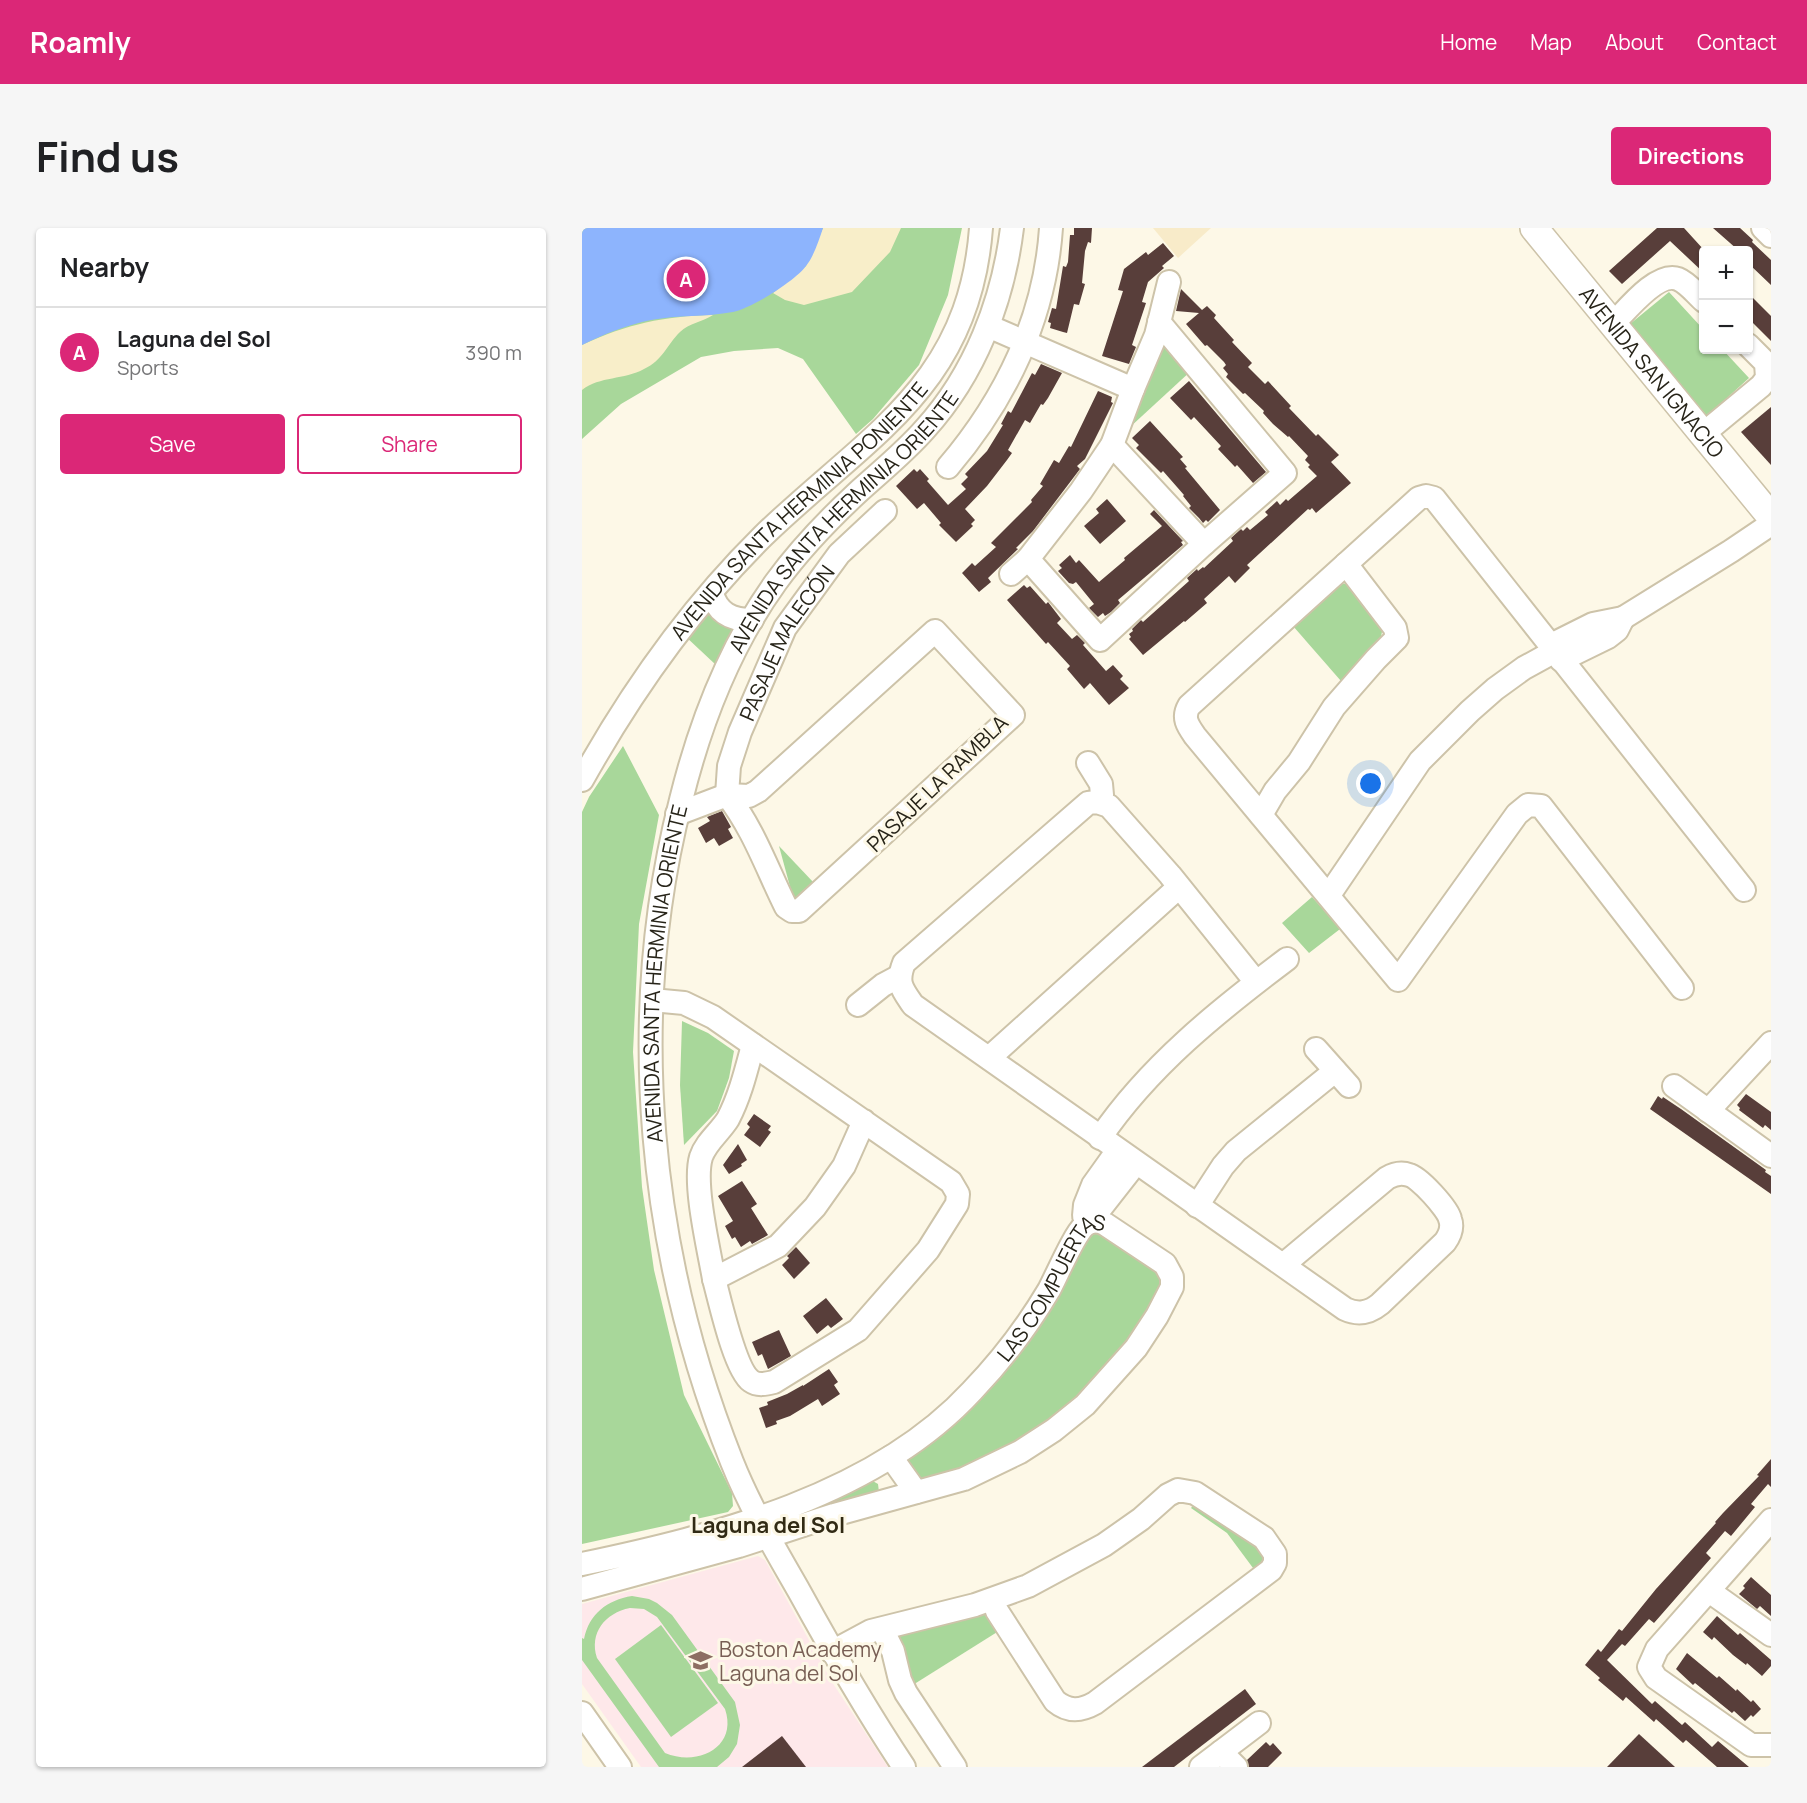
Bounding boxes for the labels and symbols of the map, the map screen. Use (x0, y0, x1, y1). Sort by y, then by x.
pin: A (666, 256, 706, 302)
street label: AVENIDA SAN IGNACIO (1573, 280, 1731, 463)
street label: AVENIDA SANTA HERMINIA PONIENTE (664, 376, 934, 645)
street label: AVENIDA SANTA HERMINIA ORIENTE (722, 385, 965, 658)
street label: PASAJE MALECÓN (733, 559, 841, 725)
street label: PASAJE LA RAMBLA (860, 708, 1014, 858)
your location (1356, 769, 1385, 798)
street label: AVENIDA SANTA HERMINIA ORIENTE (637, 802, 693, 1144)
street label: LAS COMPUERTAS (990, 1207, 1108, 1367)
district label: Laguna del Sol (691, 1510, 845, 1540)
place label: Boston Academy Laguna del Sol (719, 1635, 882, 1687)
school or university icon: Boston Academy Laguna del Sol (688, 1648, 714, 1674)

